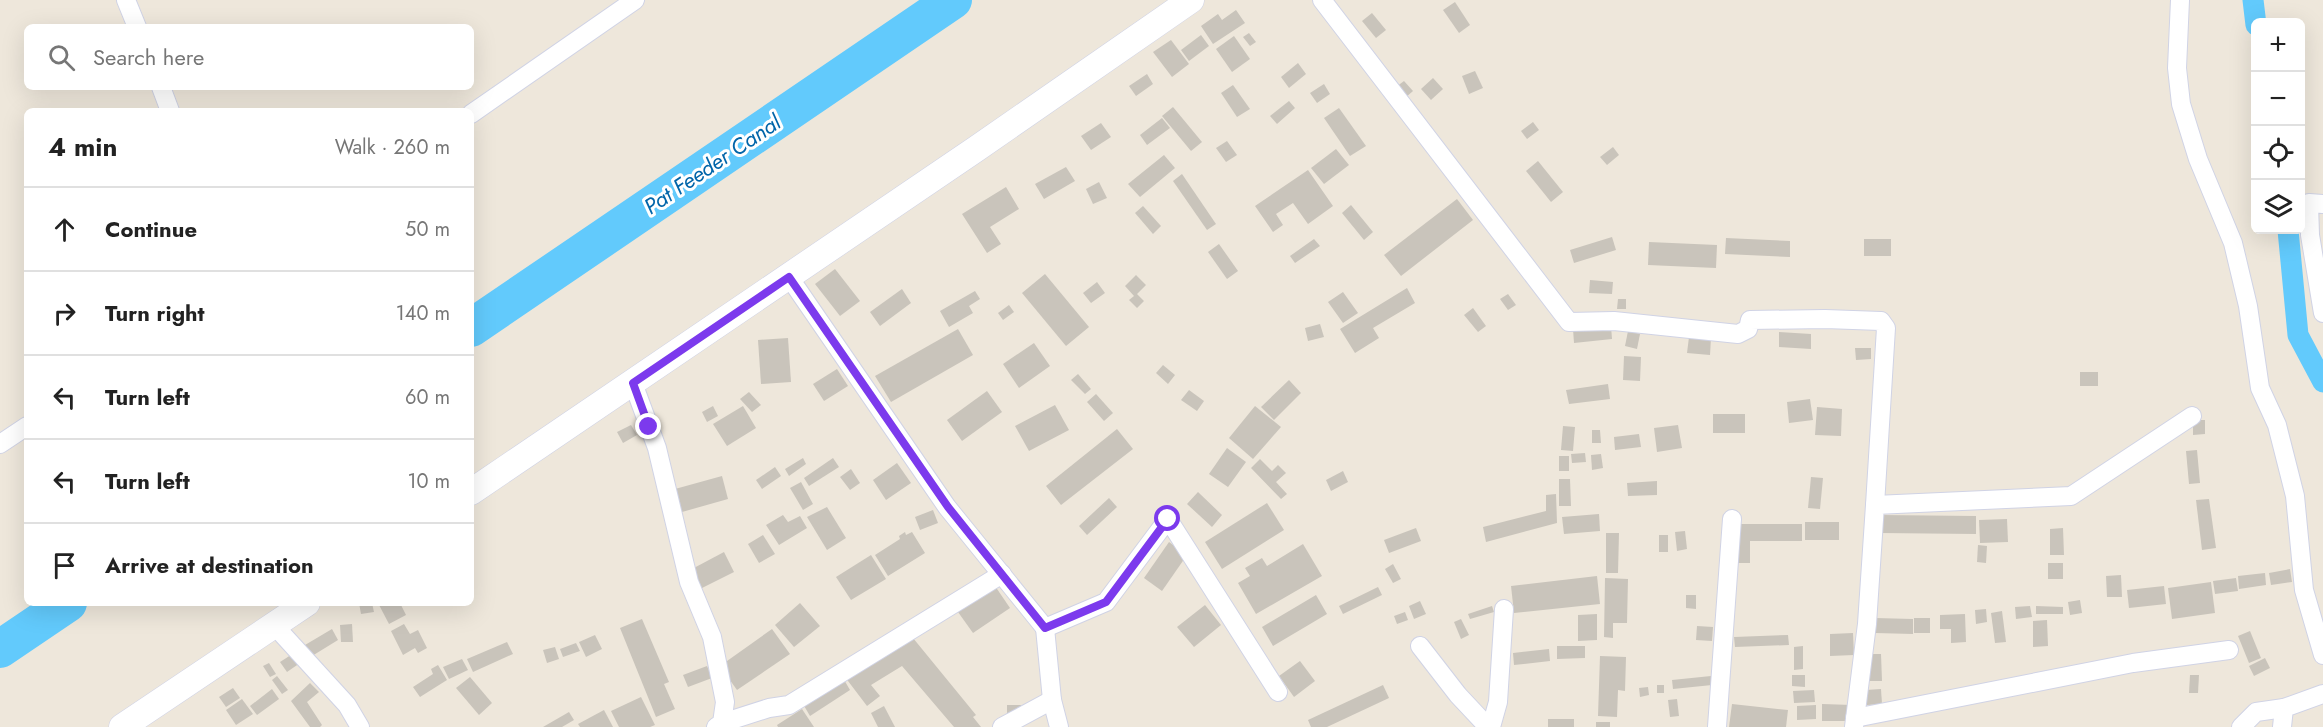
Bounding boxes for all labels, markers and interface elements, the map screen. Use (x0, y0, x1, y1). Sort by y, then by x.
map controls (2251, 18, 2305, 234)
button: + (2251, 18, 2305, 72)
search box (24, 24, 474, 90)
icon: search (45, 41, 78, 74)
text: Search here (93, 41, 204, 73)
button: − (2251, 72, 2305, 126)
water label: Pat Feeder Canal (637, 106, 788, 222)
button: locate (2251, 126, 2305, 180)
text: 4 min (48, 128, 117, 166)
text: Walk · 260 m (335, 133, 450, 162)
button: layers (2251, 180, 2305, 234)
icon: ahead (48, 213, 81, 246)
text: Continue (105, 213, 197, 245)
text: 50 m (405, 215, 450, 244)
icon: right (48, 297, 81, 330)
text: Turn right (105, 297, 205, 329)
text: 140 m (396, 299, 450, 328)
icon: left (48, 381, 81, 414)
text: Turn left (105, 381, 190, 413)
text: 60 m (405, 383, 450, 412)
route end (635, 413, 661, 439)
icon: left (48, 465, 81, 498)
text: Turn left (105, 465, 190, 497)
text: 10 m (407, 467, 450, 496)
route start (1154, 505, 1180, 531)
icon: arrive (48, 549, 81, 582)
text: Arrive at destination (105, 549, 314, 581)

